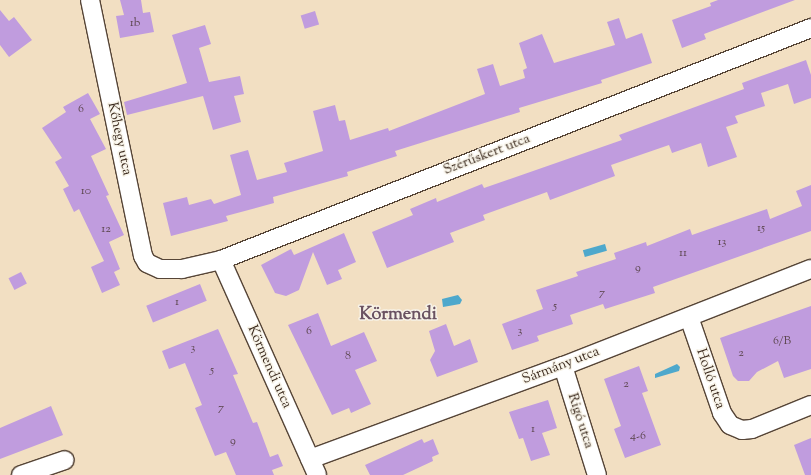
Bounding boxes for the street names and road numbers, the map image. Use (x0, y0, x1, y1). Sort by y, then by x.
street label: Kőhegy utca (103, 101, 135, 177)
street label: Szérűskert utca (441, 131, 533, 179)
street label: Körmendi utca (243, 323, 295, 411)
street label: Sármány utca (520, 344, 602, 388)
street label: Holló utca (692, 347, 728, 411)
street label: Rigó utca (563, 391, 597, 451)

